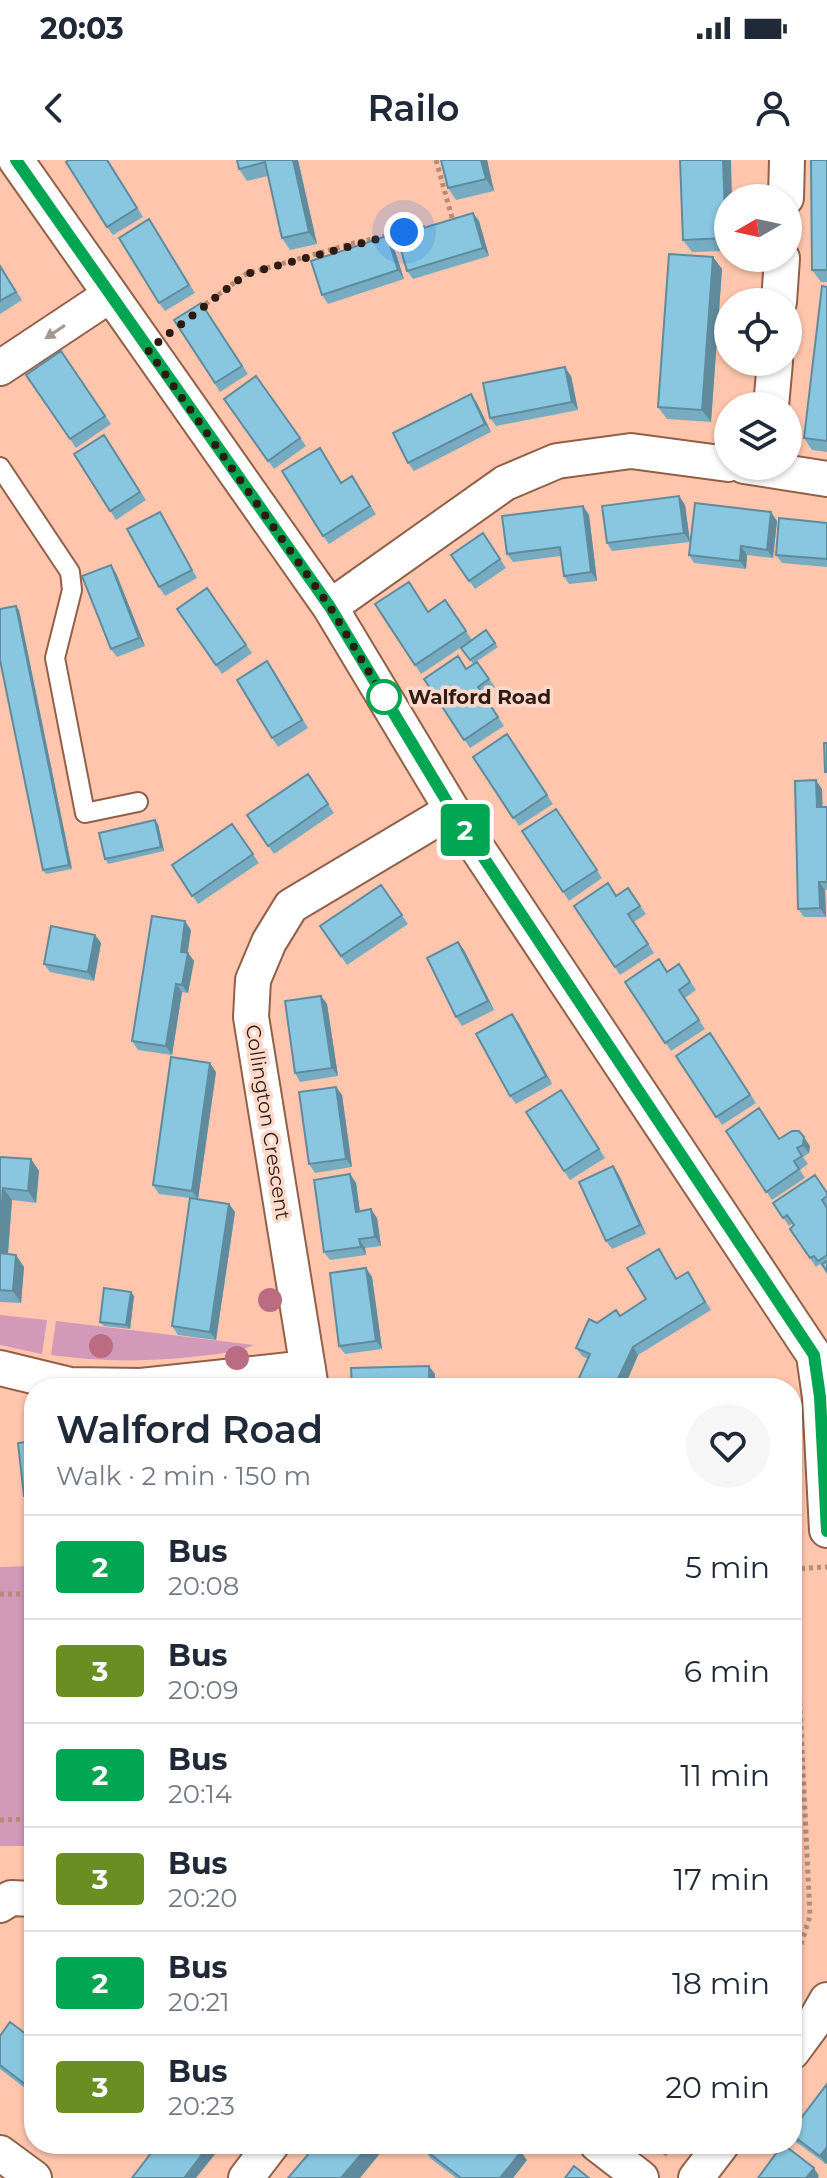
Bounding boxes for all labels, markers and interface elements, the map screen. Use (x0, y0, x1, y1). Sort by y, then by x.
text: 20:03 (40, 10, 124, 47)
icon: back (32, 86, 76, 130)
text: Railo (367, 86, 460, 130)
icon: person (751, 86, 795, 130)
north arrow (714, 184, 802, 272)
map controls (714, 184, 802, 480)
your location (384, 212, 424, 252)
button: locate (714, 288, 802, 376)
one-way arrow (44, 324, 66, 338)
button: layers (714, 392, 802, 480)
marker: Walford Road (367, 680, 401, 714)
place label: Walford Road (408, 685, 551, 709)
line badge: 2 (439, 804, 491, 856)
text: 2 (457, 813, 473, 847)
street label: Collington Crescent (241, 1023, 295, 1221)
button: heart (686, 1404, 770, 1488)
text: Walford Road (56, 1406, 323, 1453)
text: Walk · 2 min · 150 m (56, 1460, 311, 1492)
text: Bus (168, 1533, 228, 1570)
text: 5 min (685, 1549, 770, 1586)
text: 2 (92, 1550, 108, 1584)
text: 20:08 (168, 1570, 239, 1602)
text: Bus (168, 1637, 228, 1674)
text: 6 min (684, 1653, 770, 1690)
text: 3 (92, 1654, 108, 1688)
text: 20:09 (168, 1674, 238, 1706)
text: Bus (168, 1741, 228, 1778)
text: 11 min (680, 1757, 770, 1794)
text: 2 (92, 1758, 108, 1792)
text: 20:14 (168, 1778, 232, 1810)
text: Bus (168, 1845, 228, 1882)
text: 17 min (673, 1861, 770, 1898)
text: 3 (92, 1862, 108, 1896)
text: 20:20 (168, 1882, 237, 1914)
text: Bus (168, 1949, 228, 1986)
text: 18 min (672, 1965, 770, 2002)
text: 2 (92, 1966, 108, 2000)
text: 20:21 (168, 1986, 230, 2018)
text: Bus (168, 2053, 228, 2090)
text: 20 min (665, 2069, 770, 2106)
text: 3 (92, 2070, 108, 2104)
text: 20:23 (168, 2090, 235, 2122)

